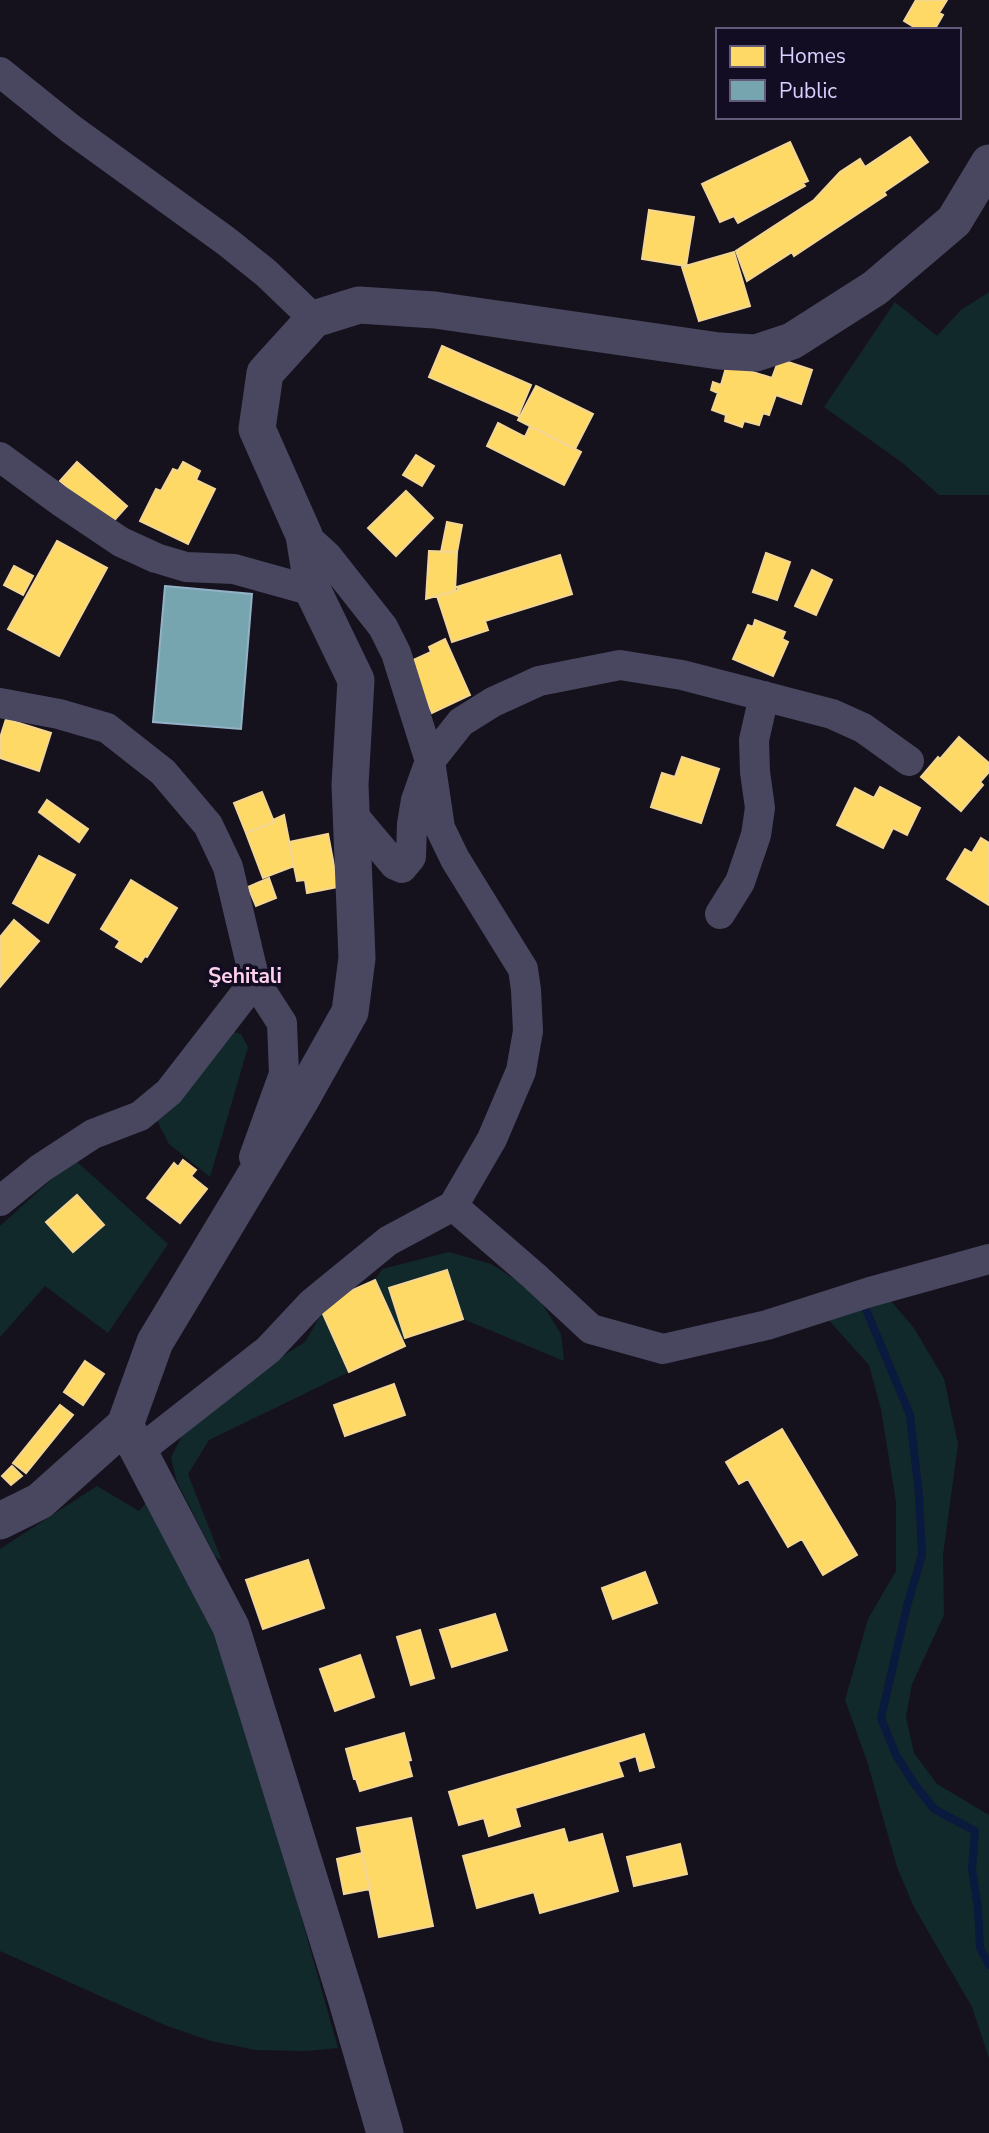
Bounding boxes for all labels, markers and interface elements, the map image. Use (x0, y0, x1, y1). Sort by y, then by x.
legend (716, 28, 961, 119)
text: Homes (779, 42, 846, 70)
text: Public (779, 77, 837, 105)
district label: Şehitali (208, 962, 282, 990)

